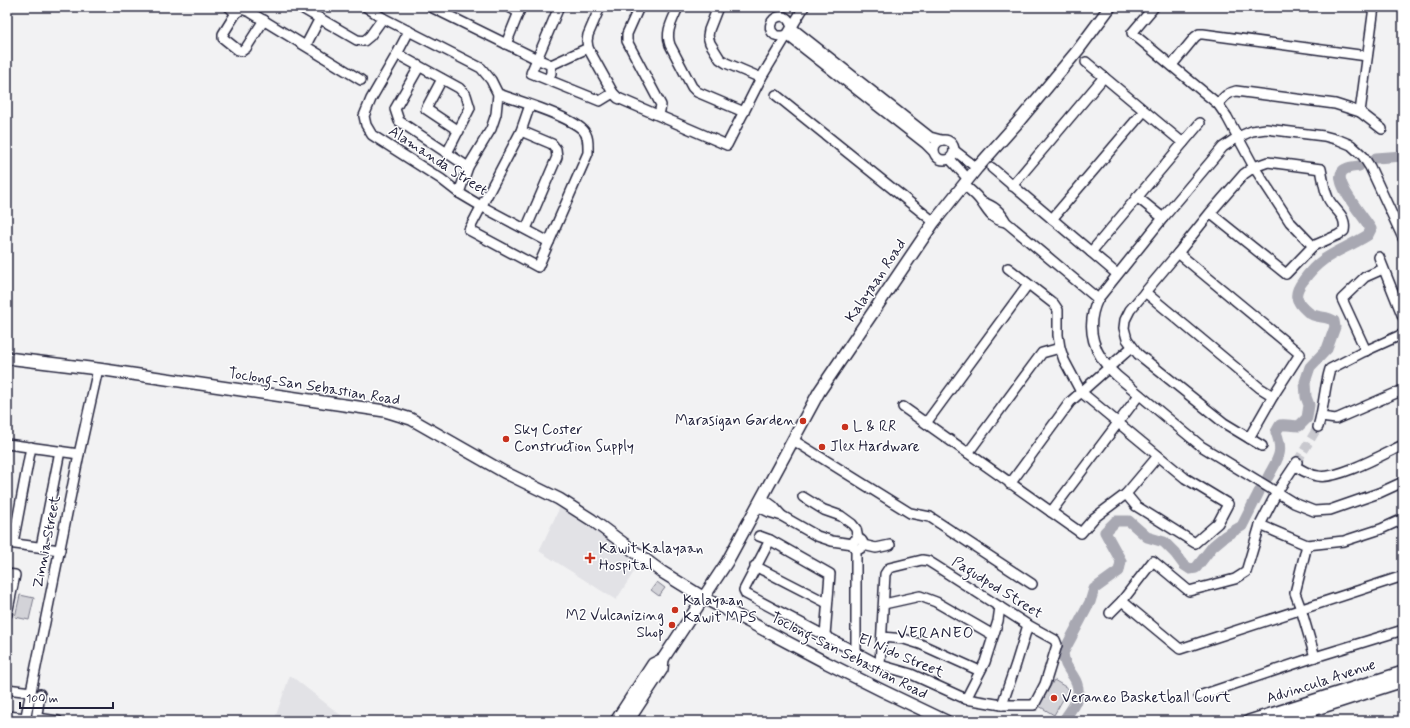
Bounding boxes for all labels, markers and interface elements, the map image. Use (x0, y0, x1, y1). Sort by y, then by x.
street label: Alamanda Street (385, 121, 492, 201)
street label: Kalayaan Road (841, 236, 911, 326)
street label: Toclong-San Sebastian Road (227, 364, 401, 411)
place label: Marasigan Garden (675, 411, 795, 431)
marker: Marasigan Garden (798, 416, 808, 426)
place label: L & RR (853, 417, 896, 437)
place label: Sky Coster Construction Supply (514, 420, 634, 457)
marker: L & RR (840, 422, 850, 432)
marker: Sky Coster Construction Supply (501, 434, 511, 444)
place label: Jlex Hardware (830, 437, 920, 457)
marker: Jlex Hardware (817, 442, 827, 452)
street label: Zinnia Street (28, 494, 66, 590)
place label: Kawit Kalayaan Hospital (599, 539, 703, 576)
marker: Kawit Kalayaan Hospital (584, 552, 596, 564)
street label: Pagudpod Street (947, 552, 1046, 625)
place label: Kalayaan Kawit MPS (683, 591, 757, 628)
marker: Kalayaan Kawit MPS (670, 605, 680, 615)
place label: M2 Vulcanizing Shop (566, 606, 664, 643)
street label: Toclong-San Sebastian Road (767, 608, 931, 705)
marker: M2 Vulcanizing Shop (667, 620, 677, 630)
district label: VERANEO (897, 623, 975, 644)
street label: El Nido Street (855, 629, 947, 683)
street label: Advincula Avenue (1264, 655, 1378, 709)
scale bar (20, 684, 113, 710)
place label: Veraneo Basketball Court (1062, 688, 1231, 708)
text: 100 m (26, 691, 58, 707)
marker: Veraneo Basketball Court (1049, 693, 1059, 703)

